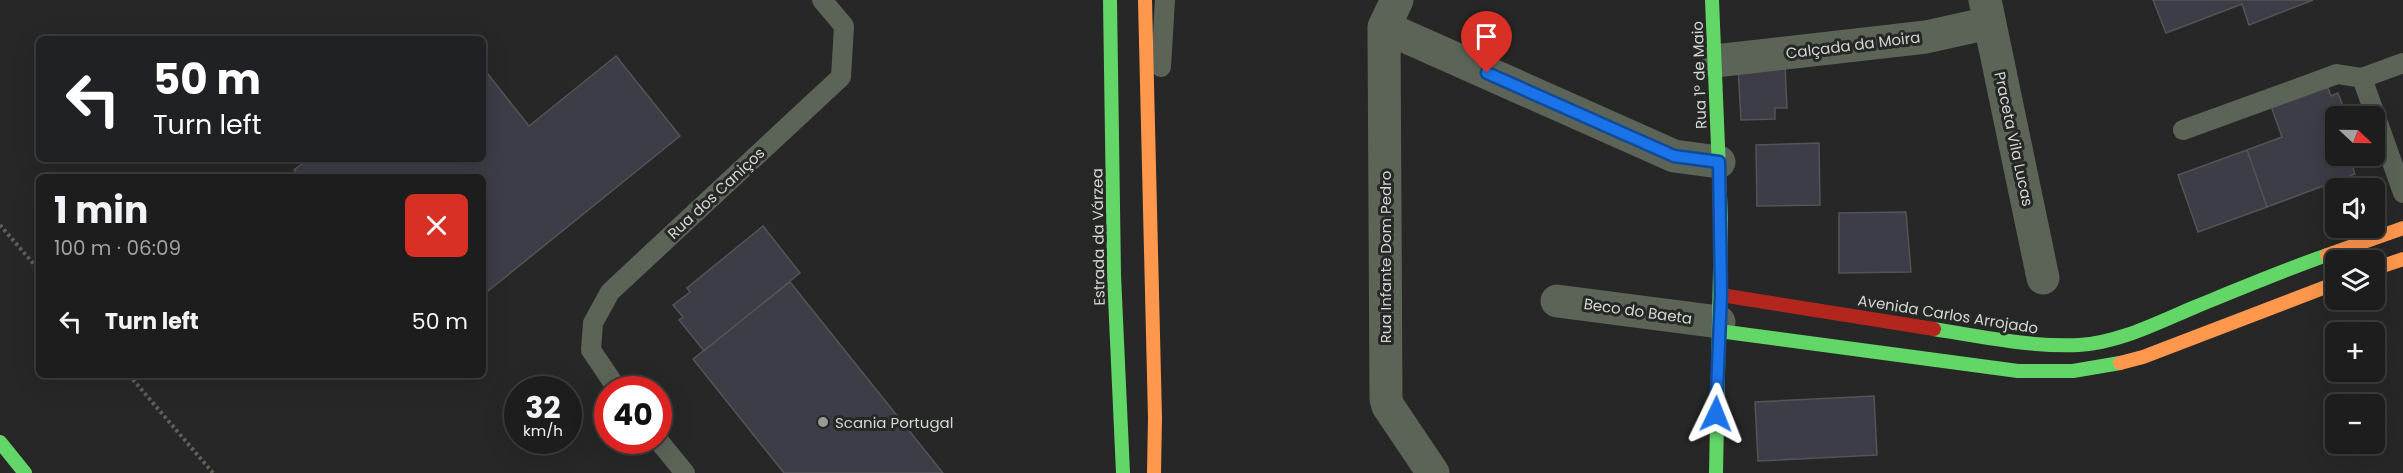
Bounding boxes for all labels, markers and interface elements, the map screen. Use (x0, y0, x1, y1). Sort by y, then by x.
pin (1461, 11, 1512, 73)
icon: arrive (1470, 20, 1503, 53)
street label: Rua 1º de Maio (1687, 21, 1711, 129)
street label: Calçada da Moira (1785, 26, 1921, 64)
text: 50 m (153, 50, 261, 109)
icon: left (54, 60, 132, 138)
street label: Praceta Vila Lucas (1989, 70, 2039, 208)
text: Turn left (153, 106, 262, 143)
north arrow (2325, 106, 2385, 166)
map controls (2325, 106, 2385, 454)
street label: Rua dos Caniços (663, 142, 769, 244)
street label: Estrada da Várzea (1086, 168, 1110, 306)
street label: Rua Infante Dom Pedro (1375, 171, 1396, 343)
button: sound (2325, 178, 2385, 238)
text: 1 min (54, 185, 148, 236)
button: close (405, 194, 468, 257)
text: 100 m · 06:09 (54, 234, 181, 262)
button: layers (2325, 250, 2385, 310)
street label: Avenida Carlos Arrojado (1856, 289, 2040, 339)
street label: Beco do Baeta (1582, 293, 1694, 329)
icon: left (54, 305, 87, 338)
text: Turn left (105, 306, 199, 337)
text: 50 m (412, 306, 468, 337)
button: + (2325, 322, 2385, 382)
speed limit sign: 40 (594, 376, 672, 454)
position arrow (1684, 382, 1748, 446)
text: 32 (525, 386, 561, 429)
button: − (2325, 394, 2385, 454)
place label: Scania Portugal (835, 412, 953, 433)
marker: Scania Portugal (816, 415, 830, 429)
text: km/h (523, 420, 563, 441)

